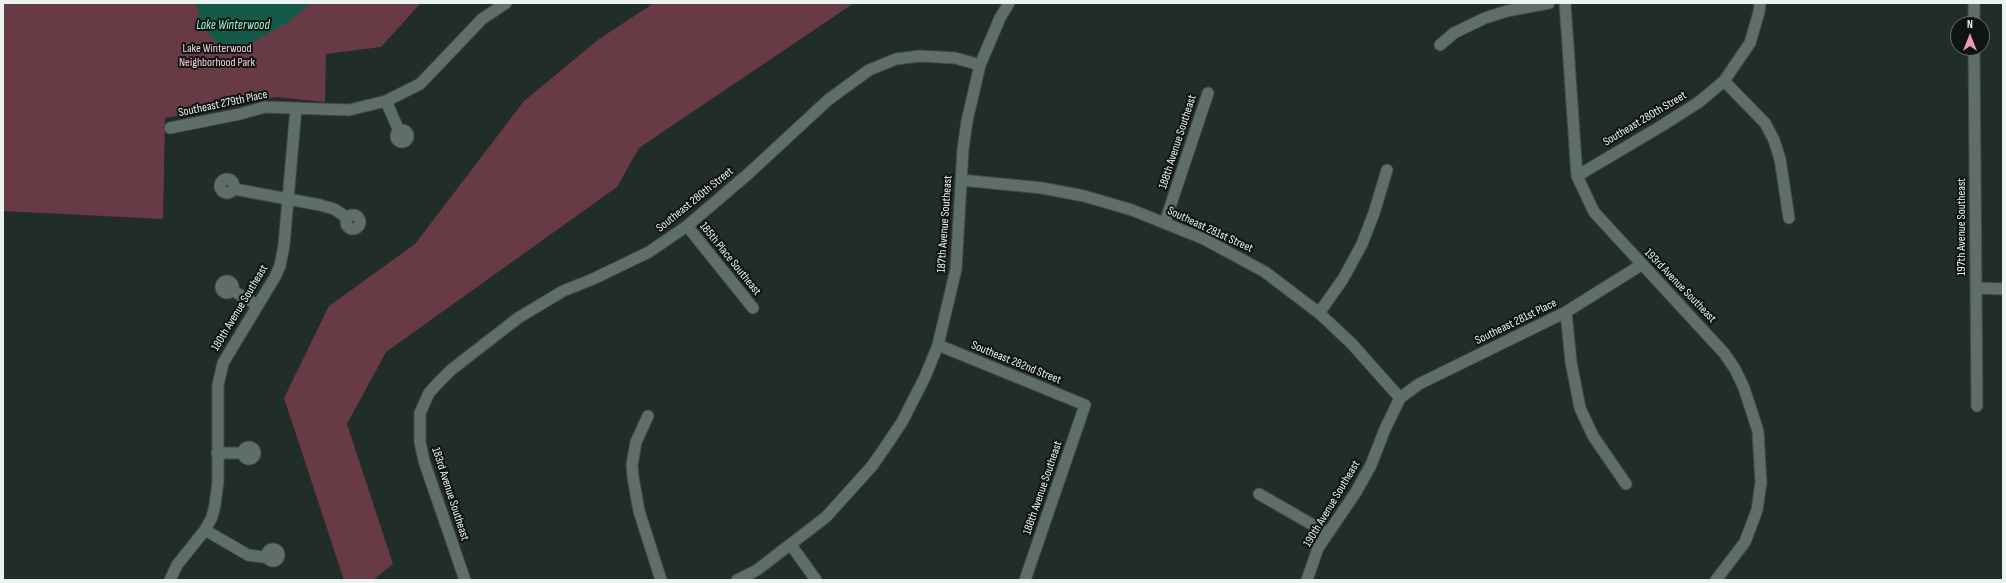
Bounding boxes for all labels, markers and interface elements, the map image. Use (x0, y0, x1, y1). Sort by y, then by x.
north arrow (1950, 16, 1990, 56)
water label: Lake Winterwood (196, 18, 270, 34)
text: N (1967, 18, 1973, 31)
park label: Lake Winterwood Neighborhood Park (179, 42, 255, 70)
street label: Southeast 279th Place (177, 88, 269, 120)
street label: Southeast 280th Street (1601, 88, 1689, 150)
street label: 188th Avenue Southeast (1156, 93, 1200, 191)
street label: Southeast 280th Street (654, 165, 736, 235)
street label: 187th Avenue Southeast (934, 175, 956, 273)
street label: 197th Avenue Southeast (1955, 178, 1969, 276)
street label: Southeast 281st Street (1165, 204, 1255, 256)
street label: 185th Place Southeast (696, 220, 764, 298)
street label: 193rd Avenue Southeast (1641, 246, 1719, 326)
street label: 180th Avenue Southeast (209, 262, 271, 354)
street label: Southeast 281st Place (1473, 296, 1559, 348)
street label: Southeast 282nd Street (969, 338, 1063, 388)
street label: 188th Avenue Southeast (1020, 439, 1066, 537)
street label: 183rd Avenue Southeast (428, 446, 472, 542)
street label: 190th Avenue Southeast (1301, 458, 1363, 550)

